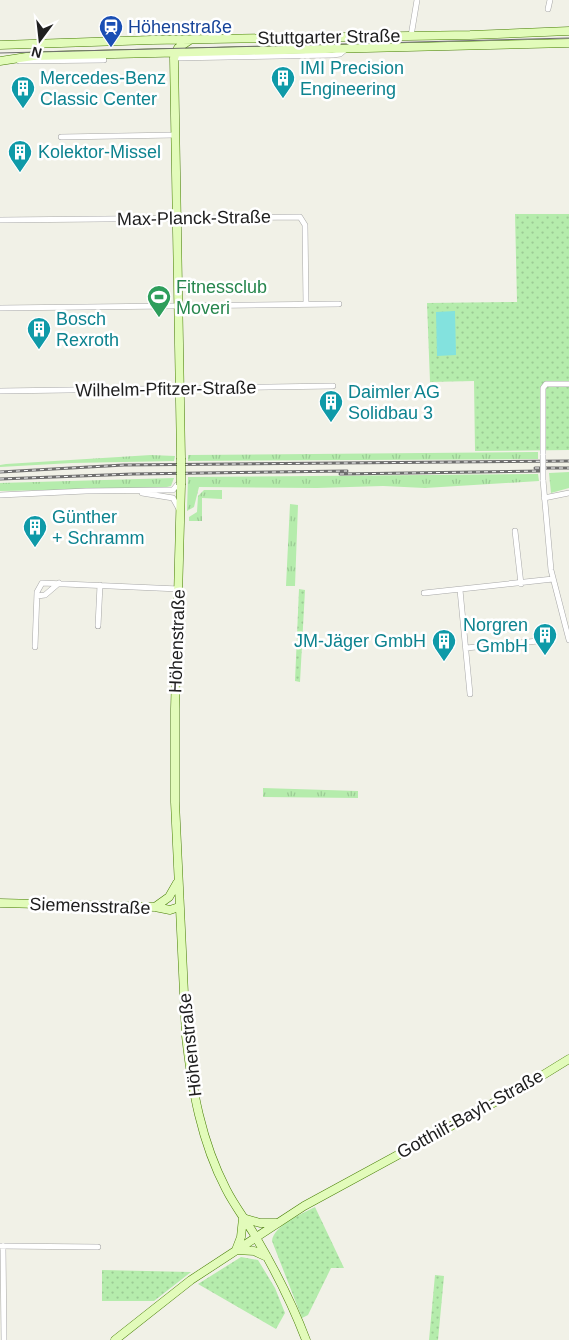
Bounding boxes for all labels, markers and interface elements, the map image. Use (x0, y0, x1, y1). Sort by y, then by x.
station icon: Höhenstraße (98, 14, 124, 48)
north arrow (15, 15, 65, 65)
place label: Höhenstraße (128, 17, 232, 37)
street label: Stuttgarter Straße (257, 26, 401, 48)
text: N (30, 44, 44, 62)
place label: IMI Precision Engineering (300, 58, 404, 99)
building icon: IMI Precision Engineering (270, 65, 296, 99)
place label: Mercedes-Benz Classic Center (40, 68, 166, 109)
building icon: Mercedes-Benz Classic Center (10, 75, 36, 109)
building icon: Kolektor-Missel (7, 139, 33, 173)
place label: Kolektor-Missel (38, 142, 161, 162)
street label: Max-Planck-Straße (117, 207, 271, 229)
place label: Fitnessclub Moveri (176, 277, 267, 318)
sports icon: Fitnessclub Moveri (146, 284, 172, 318)
place label: Bosch Rexroth (56, 309, 119, 350)
building icon: Bosch Rexroth (26, 316, 52, 350)
street label: Wilhelm-Pfitzer-Straße (75, 377, 257, 401)
place label: Daimler AG Solidbau 3 (348, 382, 440, 423)
building icon: Daimler AG Solidbau 3 (318, 389, 344, 423)
place label: Günther + Schramm (52, 507, 145, 548)
building icon: Günther + Schramm (22, 514, 48, 548)
street label: Höhenstraße (165, 589, 189, 693)
place label: Norgren GmbH (463, 615, 528, 656)
building icon: Norgren GmbH (532, 622, 558, 656)
building icon: JM-Jäger GmbH (431, 628, 457, 662)
place label: JM-Jäger GmbH (294, 631, 426, 651)
street label: Siemensstraße (29, 894, 151, 918)
street label: Höhenstraße (175, 992, 205, 1098)
street label: Gotthilf-Bayh-Straße (393, 1065, 547, 1163)

